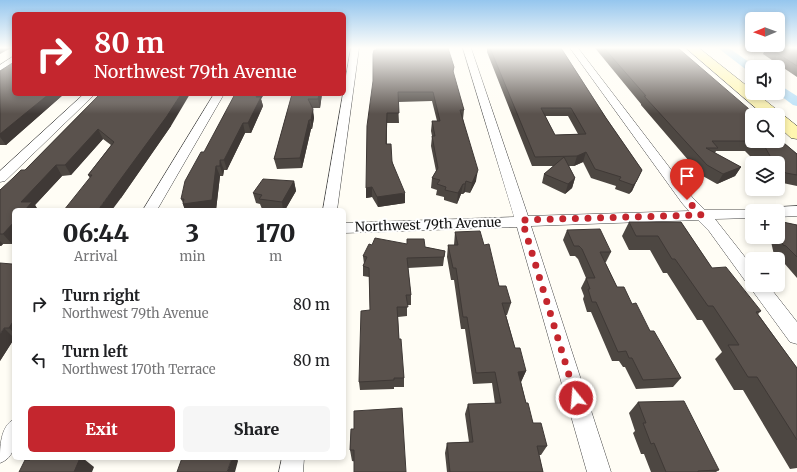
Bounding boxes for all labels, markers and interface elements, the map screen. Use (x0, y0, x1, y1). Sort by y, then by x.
north arrow (745, 12, 785, 52)
map controls (745, 12, 785, 292)
text: 80 m (94, 25, 165, 61)
icon: right (28, 28, 80, 80)
text: Northwest 79th Avenue (94, 60, 297, 83)
button: sound (745, 60, 785, 100)
button: search (745, 108, 785, 148)
button: layers (745, 156, 785, 196)
pin (670, 159, 704, 200)
icon: arrive (676, 165, 698, 187)
button: + (745, 204, 785, 244)
street label: Northwest 79th Avenue (355, 213, 502, 236)
text: 06:44 (63, 218, 129, 249)
text: 3 (186, 218, 199, 249)
text: 170 (256, 218, 295, 249)
text: Arrival (74, 248, 117, 265)
text: min (180, 248, 205, 265)
text: m (269, 248, 282, 265)
button: − (745, 252, 785, 292)
text: Turn right (62, 286, 140, 305)
icon: right (28, 293, 50, 315)
text: 80 m (293, 295, 330, 314)
text: Northwest 79th Avenue (62, 305, 208, 322)
text: Turn left (62, 342, 128, 361)
icon: left (28, 349, 50, 371)
text: 80 m (293, 351, 330, 370)
text: Northwest 170th Terrace (62, 361, 216, 378)
position arrow (555, 377, 597, 419)
button: Exit (28, 406, 175, 452)
button: Share (183, 406, 330, 452)

